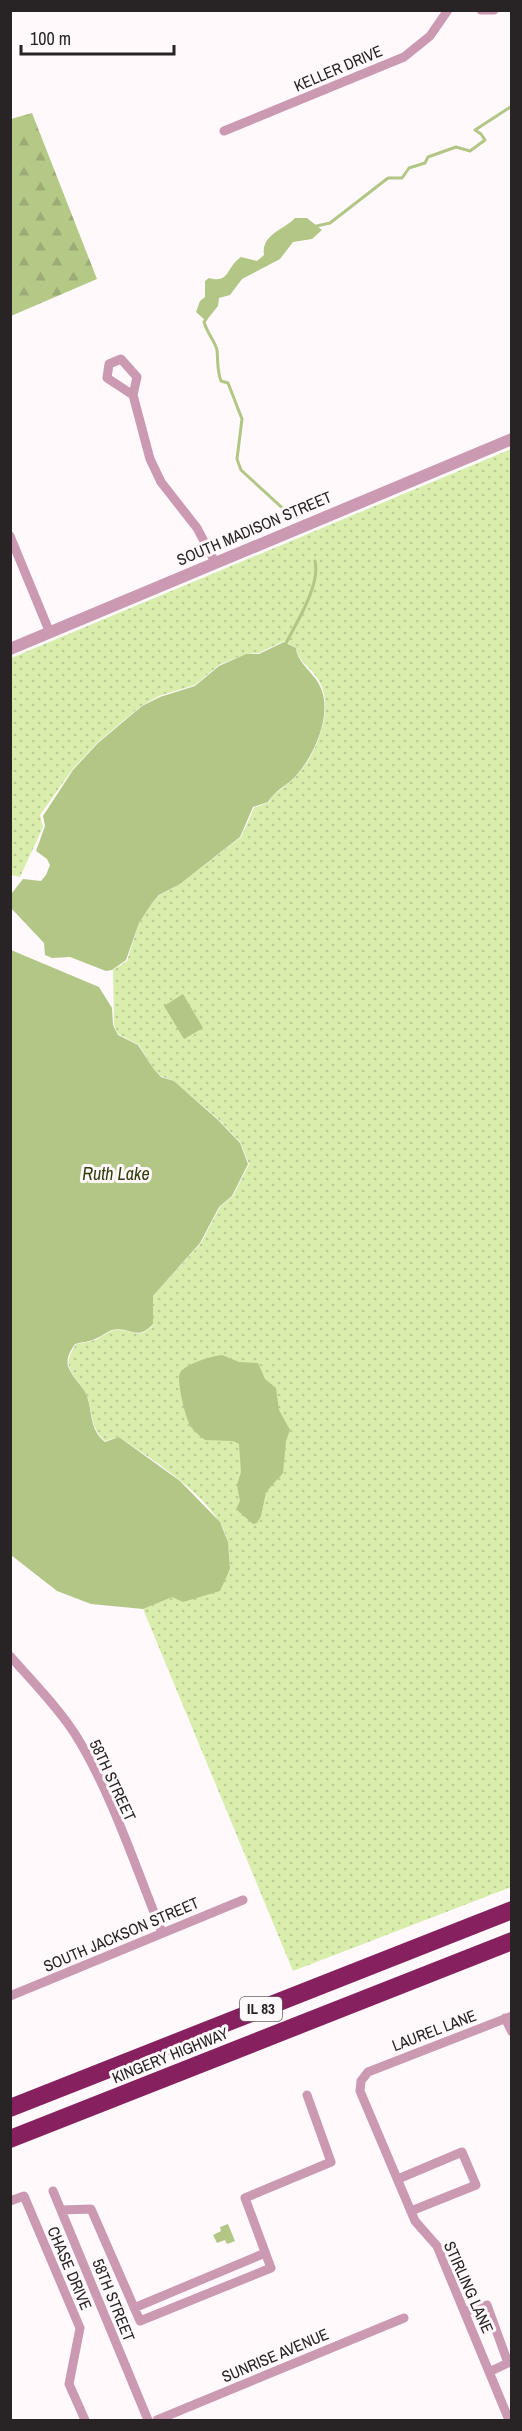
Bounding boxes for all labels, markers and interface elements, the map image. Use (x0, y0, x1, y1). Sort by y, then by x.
scale bar (21, 18, 174, 56)
text: 100 m (30, 26, 71, 51)
street label: KELLER DRIVE (290, 39, 386, 97)
street label: SOUTH MADISON STREET (173, 485, 335, 571)
water label: Ruth Lake (82, 1161, 150, 1186)
street label: 58TH STREET (85, 1736, 141, 1824)
street label: SOUTH JACKSON STREET (40, 1891, 202, 1977)
road number: IL 83 (240, 1997, 282, 2021)
street label: LAUREL LANE (389, 2004, 479, 2056)
street label: KINGERY HIGHWAY (109, 2022, 232, 2088)
street label: CHASE DRIVE (42, 2223, 98, 2313)
street label: STIRLING LANE (439, 2238, 499, 2336)
street label: 58TH STREET (87, 2255, 141, 2345)
street label: SUNRISE AVENUE (218, 2323, 332, 2387)

